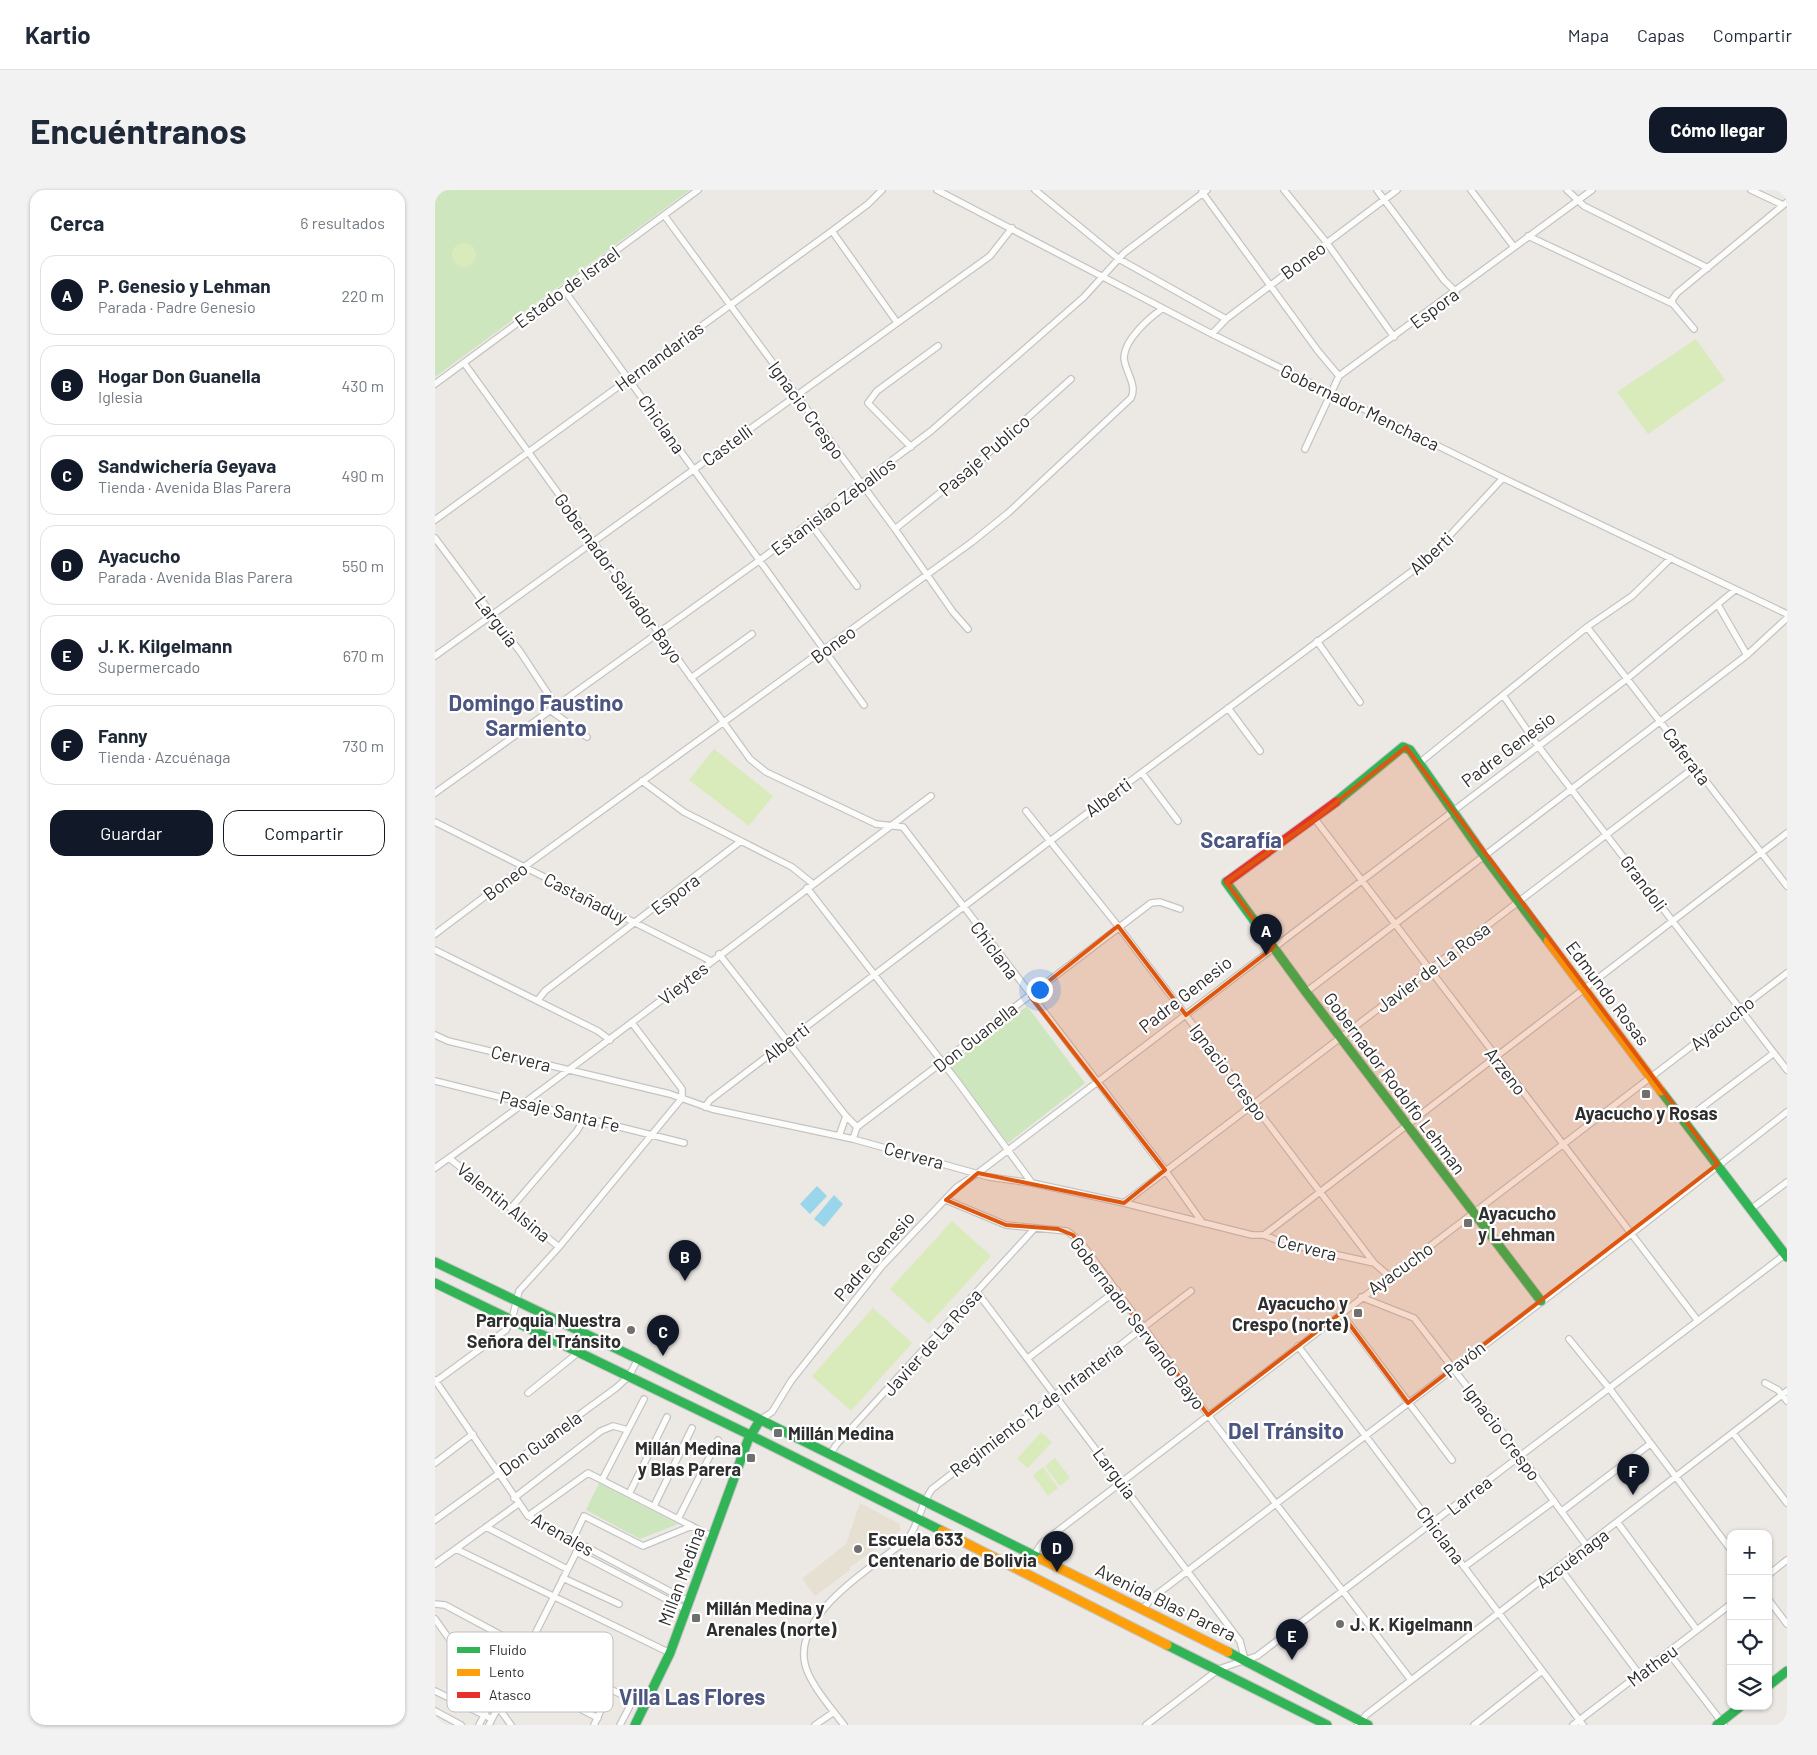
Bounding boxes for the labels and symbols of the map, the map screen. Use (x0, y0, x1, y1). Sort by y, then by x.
street label: Boneo (1276, 236, 1330, 284)
street label: Estado de Israel (510, 242, 624, 332)
street label: Espora (1405, 283, 1463, 333)
street label: Hernandarias (610, 316, 708, 396)
street label: Ignacio Crespo (764, 357, 850, 463)
street label: Gobernador Menchaca (1277, 359, 1443, 455)
street label: Chiclana (634, 390, 690, 458)
street label: Pasaje Publico (934, 410, 1034, 500)
street label: Castelli (697, 419, 757, 471)
street label: Estanislao Zeballos (766, 452, 900, 560)
street label: Gobernador Salvador Bayo (550, 489, 688, 667)
street label: Alberti (1404, 527, 1458, 579)
street label: Larguia (471, 591, 523, 651)
street label: Boneo (806, 620, 860, 668)
district label: Domingo Faustino Sarmiento (449, 689, 623, 740)
street label: Padre Genesio (1457, 707, 1559, 791)
street label: Caferata (1658, 723, 1716, 789)
street label: Alberti (1080, 773, 1136, 821)
district label: Scarafía (1200, 826, 1282, 852)
street label: Grandoli (1616, 851, 1672, 915)
street label: Boneo (478, 857, 532, 905)
street label: Castañaduy (540, 868, 632, 928)
street label: Espora (646, 869, 704, 919)
pin: A (1250, 914, 1282, 955)
street label: Chiclana (966, 917, 1024, 983)
street label: Javier de La Rosa (1372, 917, 1494, 1017)
street label: Edmundo Rosas (1561, 936, 1655, 1050)
street label: Padre Genesio (1134, 951, 1236, 1037)
street label: Vieytes (654, 957, 712, 1009)
your location (1027, 977, 1053, 1003)
street label: Gobernador Rodolfo Lehman (1319, 988, 1471, 1178)
street label: Ayacucho (1685, 991, 1759, 1055)
street label: Don Guanella (929, 997, 1021, 1077)
street label: Alberti (758, 1017, 814, 1067)
street label: Ignacio Crespo (1185, 1019, 1273, 1125)
street label: Cervera (489, 1040, 553, 1076)
street label: Arzeno (1481, 1043, 1531, 1099)
street label: Pasaje Santa Fe (498, 1085, 622, 1137)
marker: Ayacucho y Rosas (1640, 1088, 1652, 1100)
place label: Ayacucho y Rosas (1575, 1102, 1717, 1124)
street label: Cervera (882, 1136, 946, 1174)
street label: Valentin Alsina (453, 1158, 555, 1246)
place label: Ayacucho y Lehman (1478, 1202, 1556, 1245)
street label: Padre Genesio (829, 1207, 919, 1305)
marker: Ayacucho y Lehman (1462, 1217, 1474, 1229)
street label: Cervera (1275, 1229, 1339, 1265)
street label: Gobernador Servando Bayo (1066, 1232, 1210, 1414)
street label: Ayacucho (1363, 1237, 1437, 1299)
pin: B (669, 1240, 701, 1281)
street label: Javier de La Rosa (878, 1284, 986, 1400)
place label: Ayacucho y Crespo (norte) (1232, 1292, 1349, 1335)
marker: Ayacucho y Crespo (norte) (1352, 1307, 1364, 1319)
place label: Parroquia Nuestra Señora del Tránsito (467, 1309, 621, 1352)
pin: C (647, 1315, 679, 1356)
marker: Parroquia Nuestra Señora del Tránsito (625, 1324, 637, 1336)
street label: Pavón (1439, 1336, 1489, 1382)
street label: Regimiento 12 de Infantería (945, 1337, 1127, 1481)
street label: Ignacio Crespo (1458, 1379, 1546, 1485)
street label: Don Guanela (494, 1406, 586, 1480)
district label: Del Tránsito (1228, 1417, 1344, 1443)
place label: Millán Medina (788, 1422, 894, 1444)
marker: Millán Medina (772, 1427, 784, 1439)
place label: Millán Medina y Blas Parera (635, 1437, 741, 1480)
street label: Larguia (1089, 1443, 1141, 1503)
marker: Millán Medina y Blas Parera (745, 1452, 757, 1464)
pin: F (1617, 1454, 1649, 1495)
street label: Larrea (1442, 1471, 1496, 1519)
street label: Chiclana (1412, 1502, 1470, 1568)
street label: Arenales (528, 1507, 598, 1561)
street label: Millan Medina (653, 1523, 709, 1629)
street label: Azcuénaga (1531, 1524, 1613, 1592)
place label: Escuela 633 Centenario de Bolivia (868, 1528, 1037, 1571)
pin: D (1041, 1531, 1073, 1572)
marker: Escuela 633 Centenario de Bolivia (852, 1543, 864, 1555)
street label: Avenida Blas Parera (1092, 1558, 1240, 1646)
place label: Millán Medina y Arenales (norte) (706, 1597, 837, 1640)
marker: Millán Medina y Arenales (norte) (690, 1612, 702, 1624)
place label: J. K. Kigelmann (1350, 1613, 1473, 1635)
marker: J. K. Kigelmann (1334, 1618, 1346, 1630)
pin: E (1276, 1619, 1308, 1660)
legend (447, 1632, 613, 1712)
street label: Matheu (1622, 1639, 1682, 1691)
text: Fluido (489, 1641, 527, 1658)
text: Lento (489, 1663, 524, 1680)
district label: Villa Las Flores (619, 1683, 765, 1709)
text: Atasco (489, 1686, 531, 1703)

